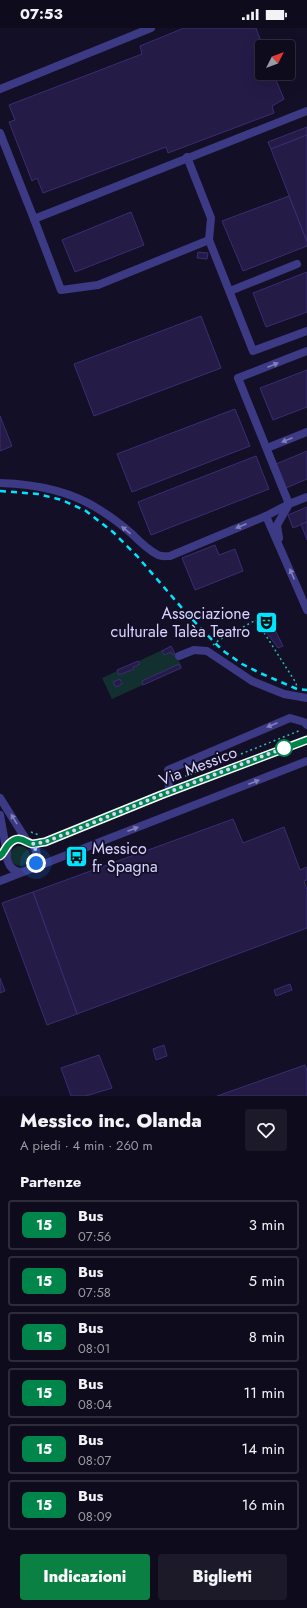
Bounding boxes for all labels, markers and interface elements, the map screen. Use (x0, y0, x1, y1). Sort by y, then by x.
text: 07:53 (20, 3, 63, 25)
north arrow (255, 40, 295, 80)
map controls (255, 40, 295, 80)
one-way arrow (267, 361, 279, 367)
one-way arrow (281, 438, 293, 444)
one-way arrow (236, 523, 247, 529)
one-way arrow (121, 525, 132, 534)
one-way arrow (288, 568, 294, 580)
place label: Associazione culturale Talèa Teatro (111, 602, 250, 643)
theatre icon: Associazione culturale Talèa Teatro (253, 609, 279, 635)
one-way arrow (265, 723, 277, 729)
unlabelled marker (275, 739, 293, 757)
street label: Via Messico (156, 741, 241, 791)
one-way arrow (249, 778, 261, 784)
one-way arrow (10, 813, 17, 825)
one-way arrow (127, 825, 139, 831)
place label: Messico fr Spagna (92, 837, 158, 878)
bus stop icon: Messico fr Spagna (64, 844, 90, 870)
your location (26, 853, 46, 873)
text: Messico inc. Olanda (20, 1107, 202, 1134)
button: heart (245, 1109, 287, 1151)
text: A piedi · 4 min · 260 m (20, 1136, 153, 1155)
text: Partenze (20, 1171, 81, 1193)
text: Bus (78, 1205, 103, 1227)
text: 3 min (249, 1214, 285, 1236)
text: 15 (36, 1215, 52, 1235)
text: 07:56 (78, 1227, 111, 1246)
text: Bus (78, 1261, 103, 1283)
text: 5 min (249, 1270, 285, 1292)
text: 15 (36, 1271, 52, 1291)
text: 07:58 (78, 1283, 111, 1302)
text: Bus (78, 1317, 103, 1339)
text: 8 min (249, 1326, 285, 1348)
text: 15 (36, 1327, 52, 1347)
text: 08:01 (78, 1339, 110, 1358)
text: Bus (78, 1373, 103, 1395)
text: 11 min (244, 1382, 285, 1404)
text: 15 (36, 1383, 52, 1403)
text: 08:04 (78, 1395, 112, 1414)
text: Bus (78, 1429, 103, 1451)
text: 14 min (242, 1438, 285, 1460)
text: 15 (36, 1439, 52, 1459)
text: 08:07 (78, 1451, 111, 1470)
text: Bus (78, 1485, 103, 1507)
text: 16 min (242, 1494, 285, 1516)
text: 15 (36, 1495, 52, 1515)
text: 08:09 (78, 1507, 112, 1526)
button: Indicazioni (20, 1554, 150, 1600)
button: Biglietti (158, 1554, 287, 1600)

